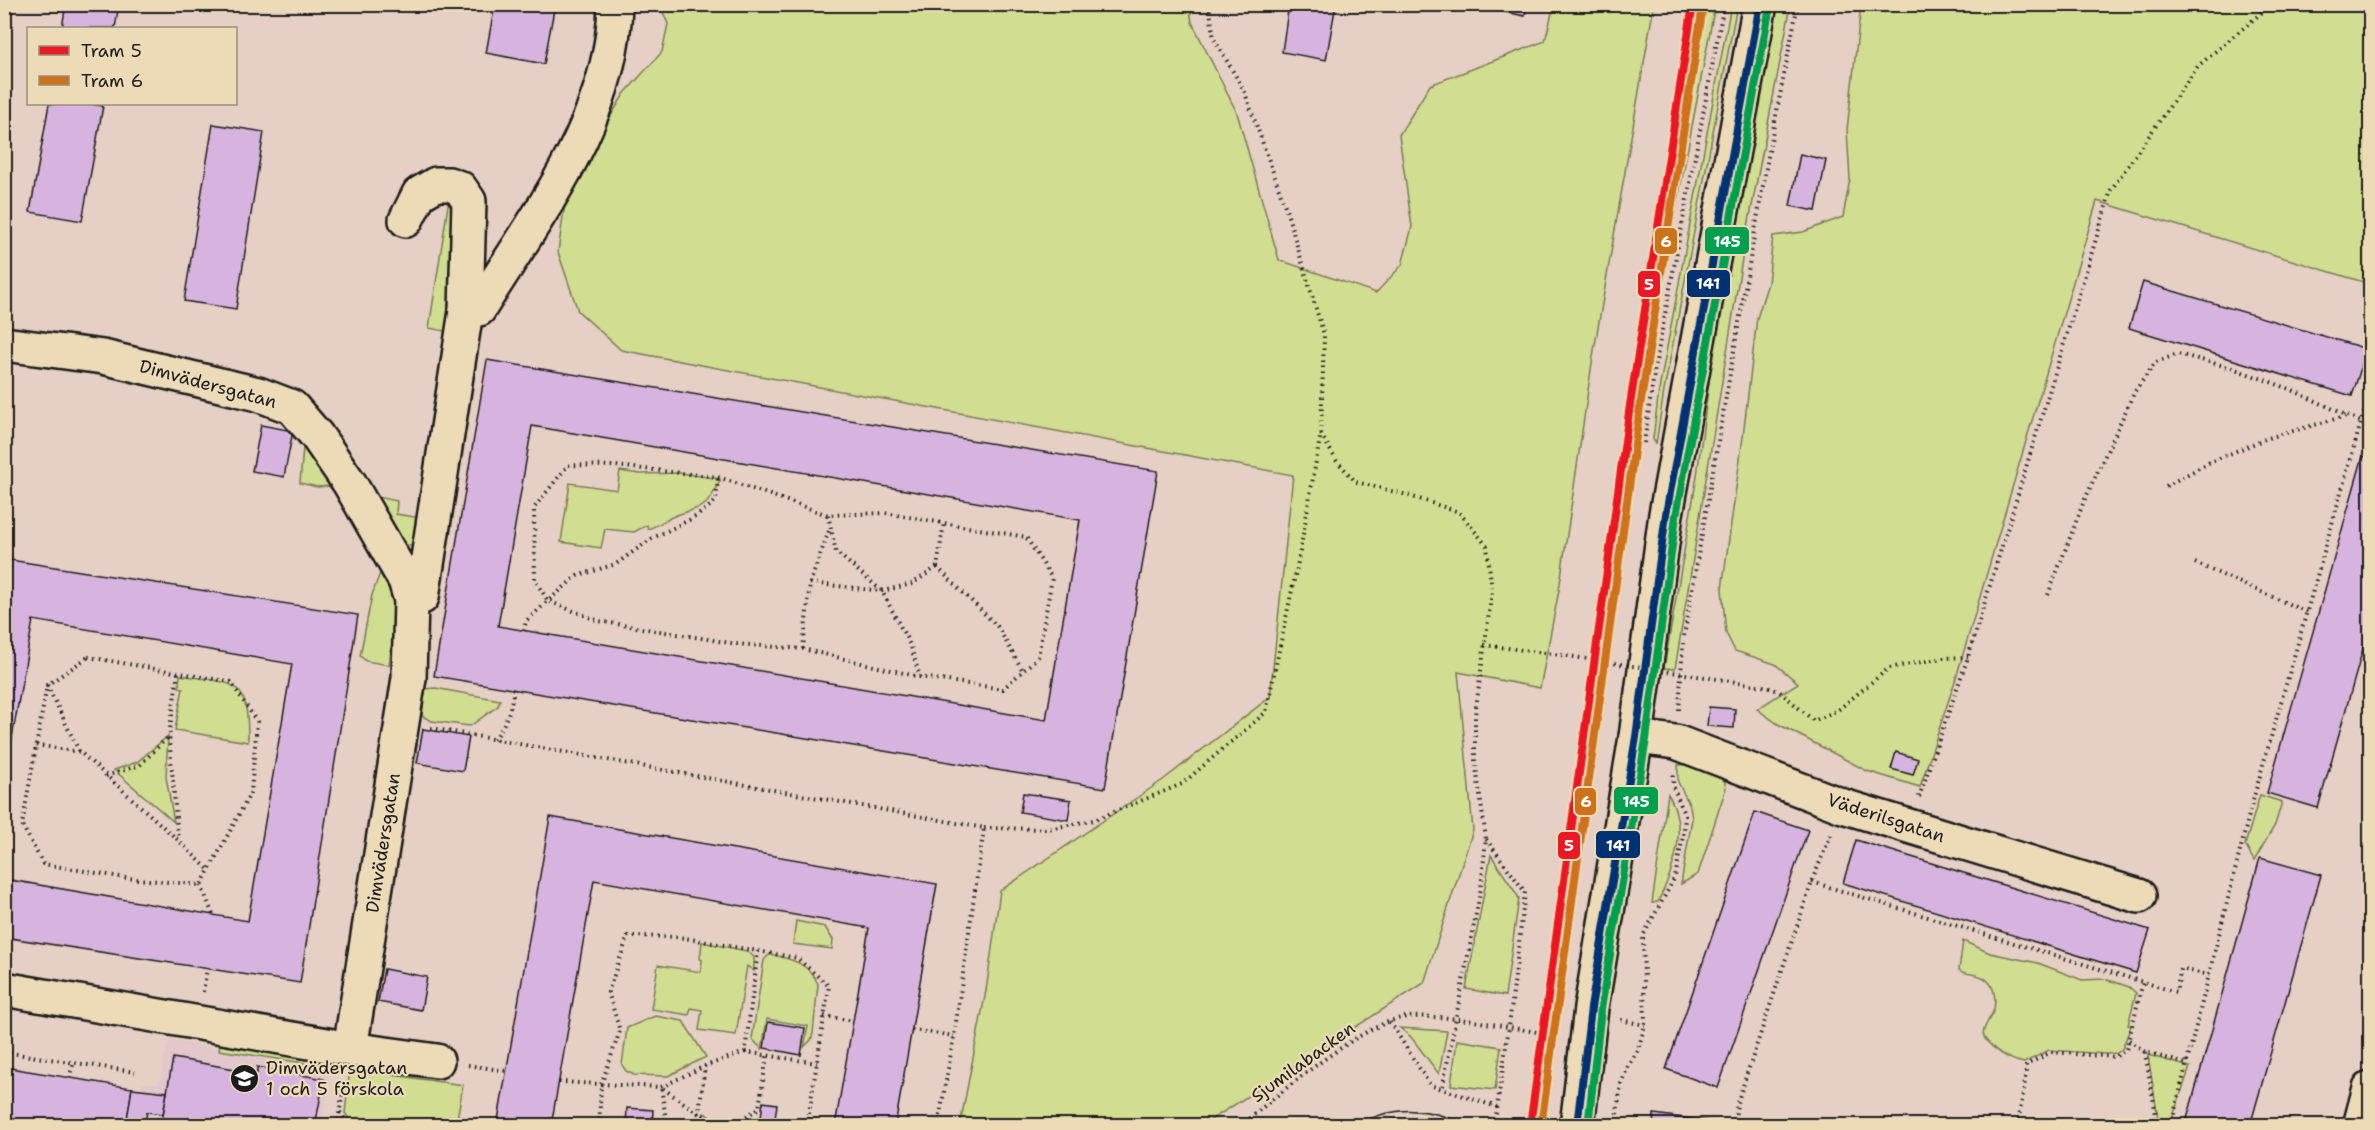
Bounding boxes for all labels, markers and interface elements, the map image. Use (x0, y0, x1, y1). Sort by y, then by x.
legend (27, 27, 237, 105)
text: Tram 5 (81, 39, 142, 63)
text: Tram 6 (81, 69, 143, 93)
line badge: 145 (1704, 226, 1750, 255)
line badge: 6 (1654, 227, 1678, 255)
text: 6 (1660, 231, 1672, 252)
text: 145 (1713, 231, 1741, 252)
line badge: 141 (1686, 269, 1731, 298)
line badge: 5 (1637, 270, 1661, 298)
text: 141 (1696, 273, 1720, 294)
text: 5 (1644, 274, 1654, 295)
street label: Dimvädersgatan (137, 354, 279, 414)
street label: Dimvädersgatan (360, 771, 406, 915)
line badge: 145 (1613, 786, 1659, 815)
line badge: 6 (1574, 787, 1597, 816)
street label: Väderilsgatan (1824, 788, 1948, 848)
text: 6 (1580, 791, 1592, 812)
text: 145 (1622, 791, 1650, 812)
line badge: 141 (1595, 830, 1641, 859)
line badge: 5 (1557, 831, 1581, 860)
text: 5 (1564, 835, 1574, 856)
text: 141 (1606, 835, 1630, 856)
street label: Sjumilabacken (1246, 1016, 1360, 1108)
place label: Dimvädersgatan 1 och 5 förskola (266, 1056, 407, 1101)
school or university icon: Dimvädersgatan 1 och 5 förskola (229, 1062, 261, 1094)

